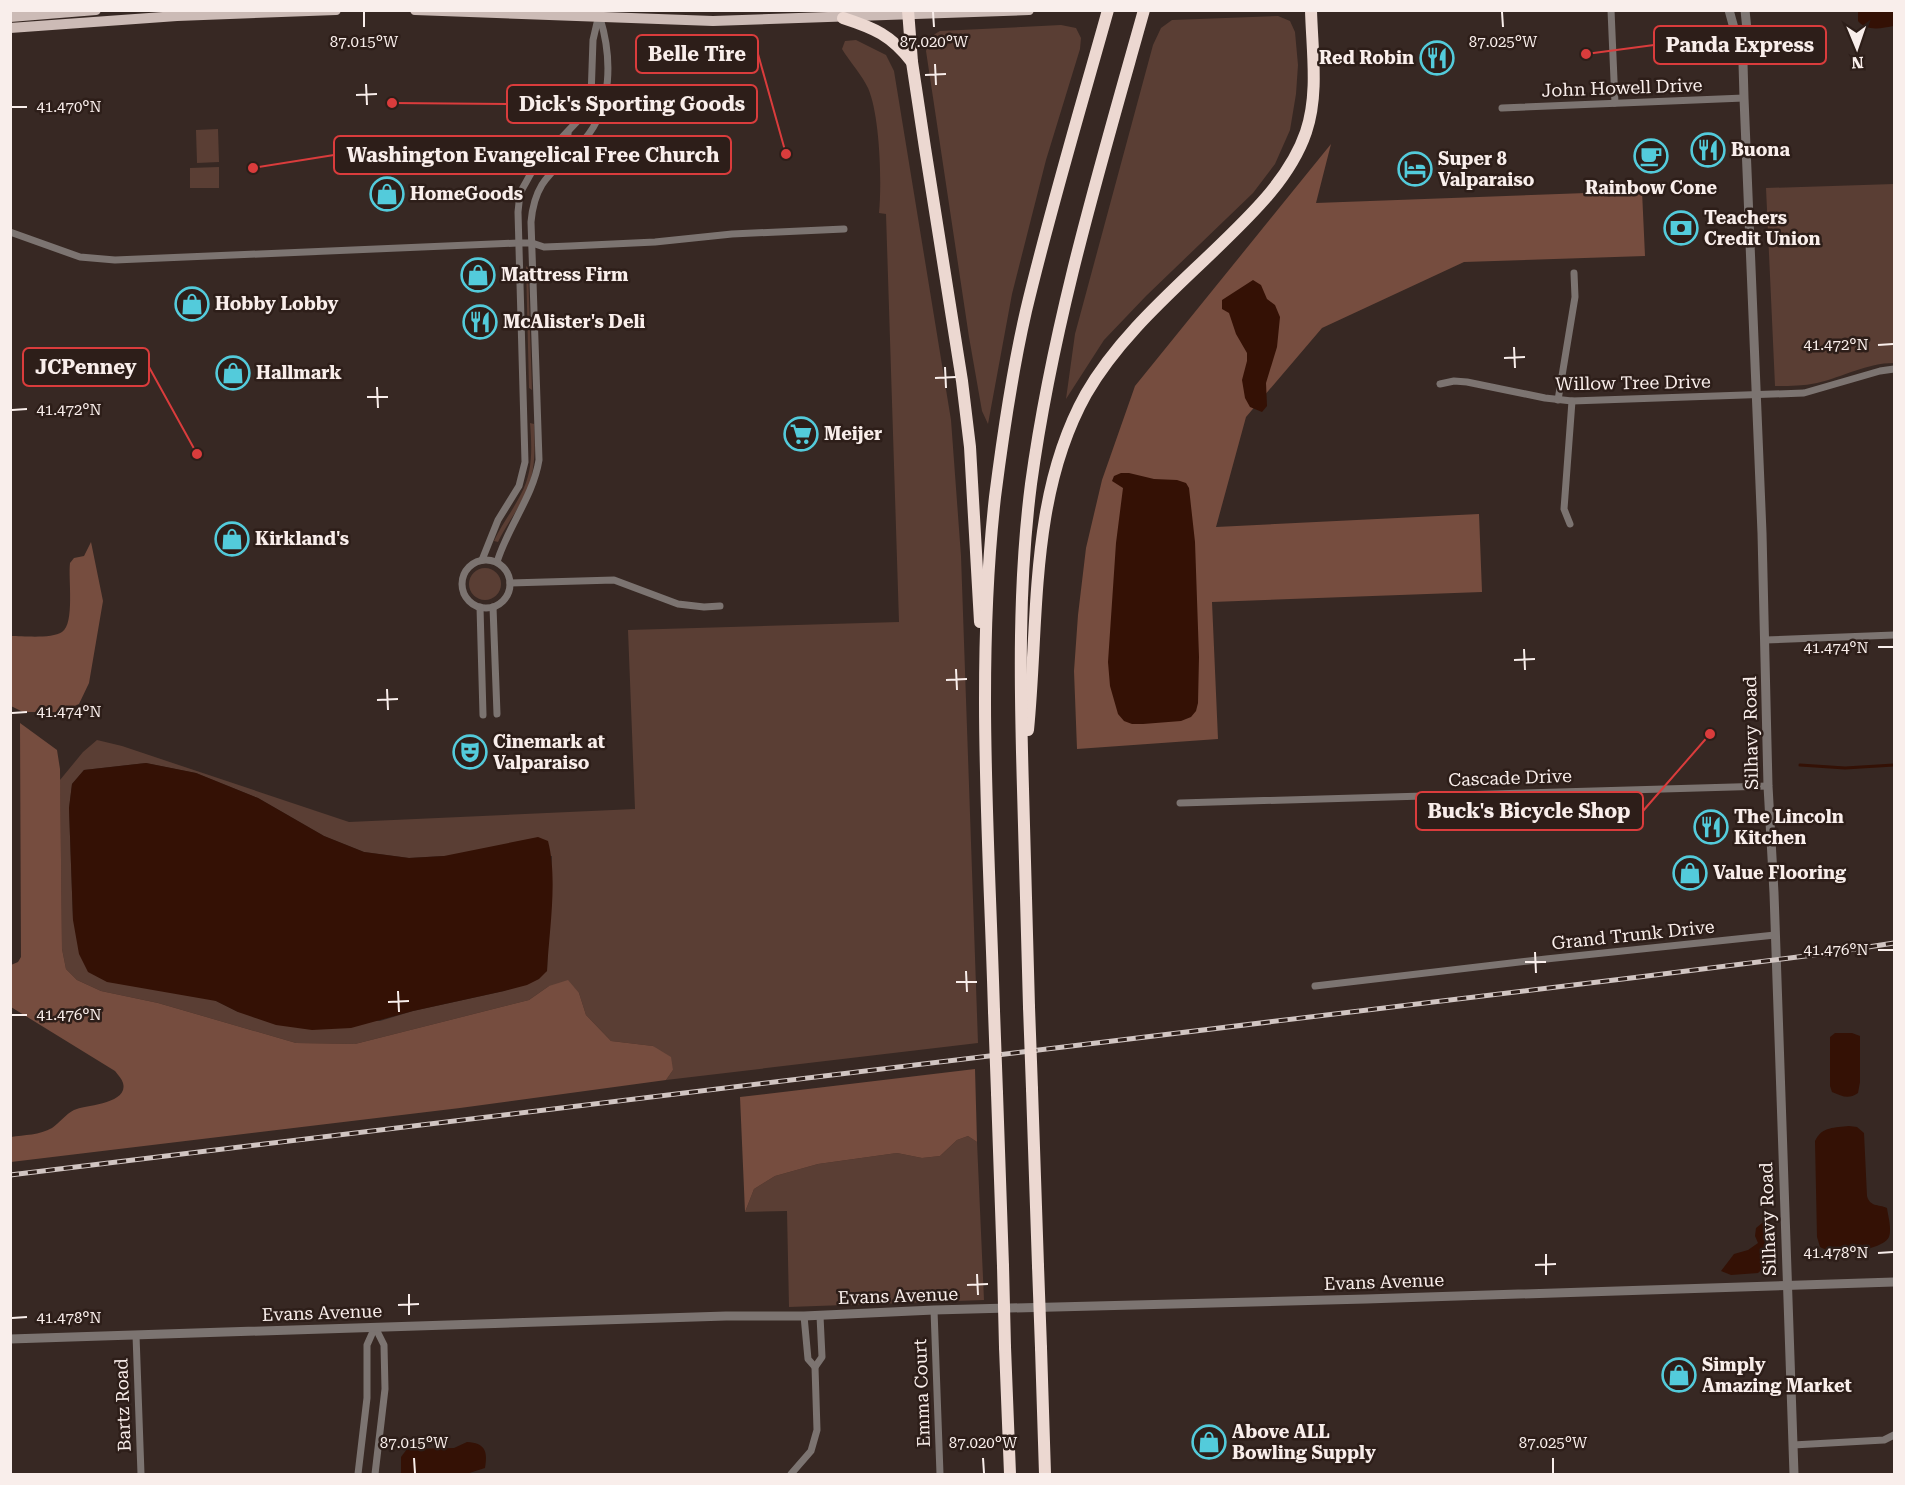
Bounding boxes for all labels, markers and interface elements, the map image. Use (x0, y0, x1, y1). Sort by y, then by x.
north arrow (1827, 18, 1887, 78)
callout: Panda Express (1654, 26, 1826, 64)
text: 87.015°W (330, 33, 399, 51)
text: 87.020°W (900, 33, 969, 51)
text: 87.025°W (1469, 33, 1538, 51)
text: Panda Express (1666, 33, 1814, 57)
callout: Belle Tire (636, 35, 758, 73)
restaurant icon: Red Robin (1419, 40, 1455, 76)
text: Belle Tire (648, 42, 746, 66)
place label: Red Robin (1319, 47, 1414, 68)
text: N (1851, 53, 1864, 72)
street label: John Howell Drive (1541, 74, 1703, 101)
callout: Dick's Sporting Goods (507, 85, 757, 123)
text: Dick's Sporting Goods (519, 92, 745, 116)
text: 41.470°N (36, 98, 102, 116)
restaurant icon: Buona (1690, 132, 1726, 168)
callout: Washington Evangelical Free Church (334, 136, 731, 174)
cafe icon: Rainbow Cone (1633, 138, 1669, 174)
place label: Buona (1731, 139, 1790, 160)
text: Washington Evangelical Free Church (347, 143, 720, 167)
place label: Super 8 Valparaiso (1438, 148, 1535, 190)
hotel icon: Super 8 Valparaiso (1397, 151, 1433, 187)
shop icon: HomeGoods (369, 176, 405, 212)
place label: Rainbow Cone (1585, 177, 1718, 198)
place label: HomeGoods (410, 183, 523, 204)
place label: Teachers Credit Union (1704, 207, 1821, 249)
bank icon: Teachers Credit Union (1663, 210, 1699, 246)
shop icon: Mattress Firm (460, 257, 496, 293)
place label: Mattress Firm (501, 264, 629, 285)
shop icon: Hobby Lobby (174, 286, 210, 322)
place label: Hobby Lobby (215, 293, 338, 314)
restaurant icon: McAlister's Deli (462, 304, 498, 340)
place label: McAlister's Deli (503, 311, 645, 332)
text: 41.472°N (1803, 336, 1869, 354)
callout: JCPenney (23, 348, 149, 386)
text: JCPenney (35, 355, 137, 379)
shop icon: Hallmark (215, 355, 251, 391)
place label: Hallmark (256, 362, 342, 383)
street label: Willow Tree Drive (1555, 371, 1711, 394)
text: 41.472°N (36, 401, 102, 419)
supermarket icon: Meijer (783, 416, 819, 452)
place label: Meijer (824, 423, 882, 444)
shop icon: Kirkland's (214, 521, 250, 557)
place label: Kirkland's (255, 528, 349, 549)
text: 41.474°N (1803, 639, 1869, 657)
street label: Silhavy Road (1739, 676, 1762, 790)
text: 41.474°N (36, 703, 102, 721)
place label: Cinemark at Valparaiso (493, 731, 605, 773)
theatre icon: Cinemark at Valparaiso (452, 734, 488, 770)
street label: Cascade Drive (1448, 765, 1572, 790)
callout: Buck's Bicycle Shop (1416, 792, 1643, 830)
text: Buck's Bicycle Shop (1427, 799, 1631, 823)
place label: The Lincoln Kitchen (1734, 806, 1844, 848)
restaurant icon: The Lincoln Kitchen (1693, 809, 1729, 845)
shop icon: Value Flooring (1672, 855, 1708, 891)
place label: Value Flooring (1713, 862, 1847, 883)
street label: Grand Trunk Drive (1551, 916, 1715, 953)
text: 41.476°N (1803, 941, 1869, 959)
text: 41.476°N (36, 1006, 102, 1024)
street label: Silhavy Road (1755, 1161, 1780, 1276)
text: 41.478°N (1803, 1244, 1869, 1262)
street label: Evans Avenue (1323, 1269, 1445, 1294)
street label: Evans Avenue (837, 1283, 959, 1308)
street label: Evans Avenue (261, 1300, 383, 1325)
text: 41.478°N (36, 1309, 102, 1327)
street label: Emma Court (909, 1338, 934, 1448)
place label: Simply Amazing Market (1702, 1354, 1852, 1396)
street label: Bartz Road (110, 1357, 135, 1452)
shop icon: Simply Amazing Market (1661, 1357, 1697, 1393)
place label: Above ALL Bowling Supply (1232, 1421, 1376, 1463)
shop icon: Above ALL Bowling Supply (1191, 1424, 1227, 1460)
text: 87.015°W (380, 1434, 449, 1452)
text: 87.020°W (949, 1434, 1018, 1452)
text: 87.025°W (1519, 1434, 1588, 1452)

